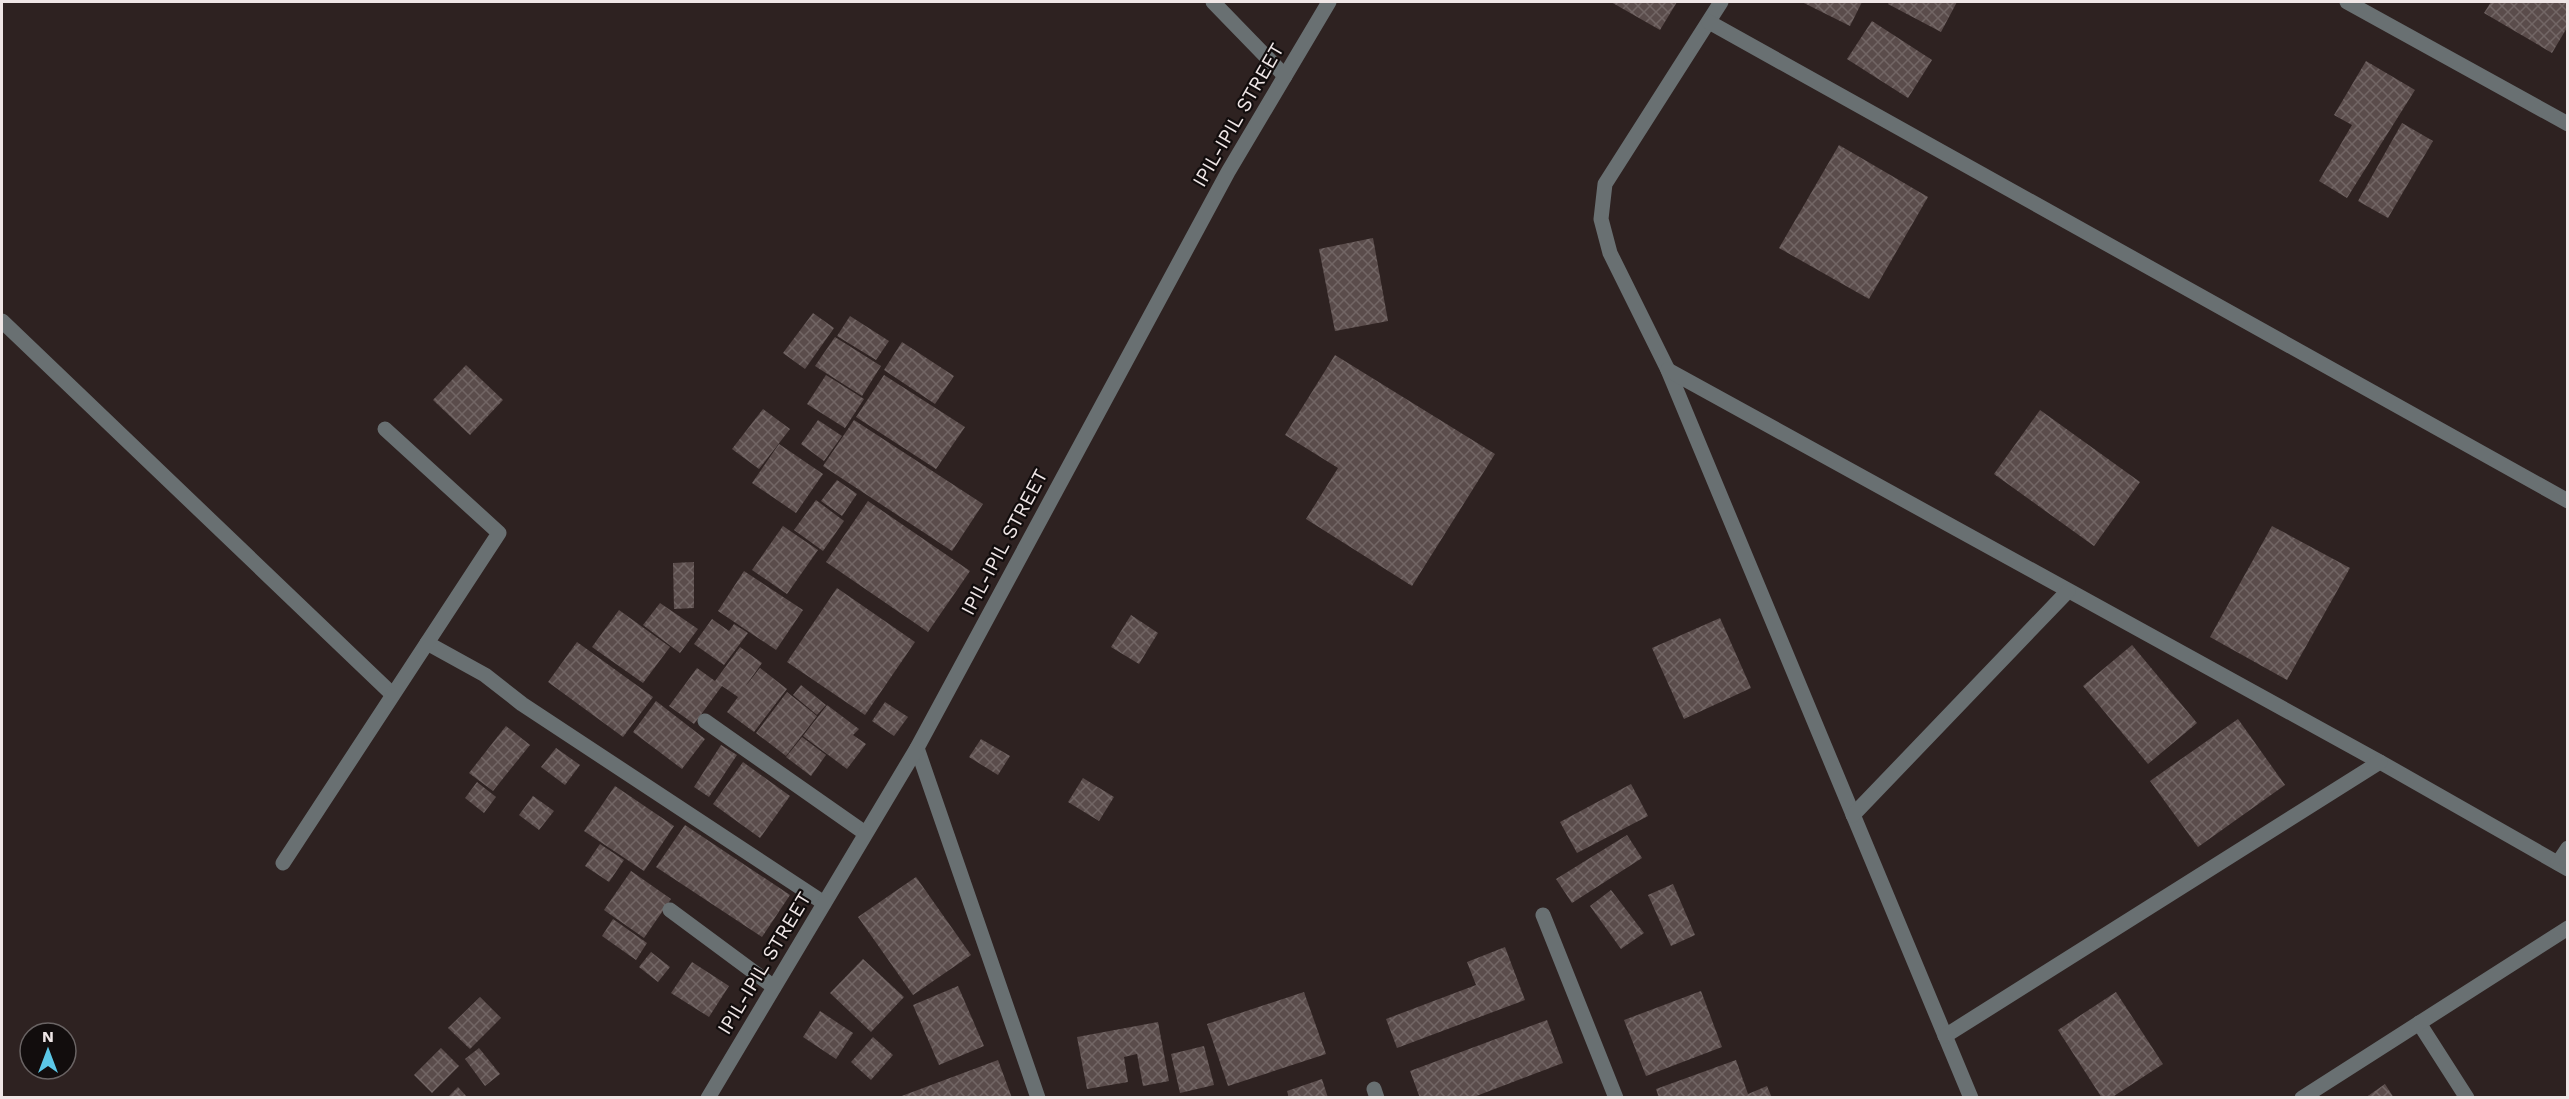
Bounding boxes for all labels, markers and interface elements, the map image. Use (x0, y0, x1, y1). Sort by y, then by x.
street label: IPIL-IPIL STREET (1187, 39, 1289, 191)
street label: IPIL-IPIL STREET (955, 465, 1053, 619)
street label: IPIL-IPIL STREET (712, 887, 816, 1039)
north arrow (18, 1021, 78, 1081)
text: N (42, 1027, 54, 1046)

